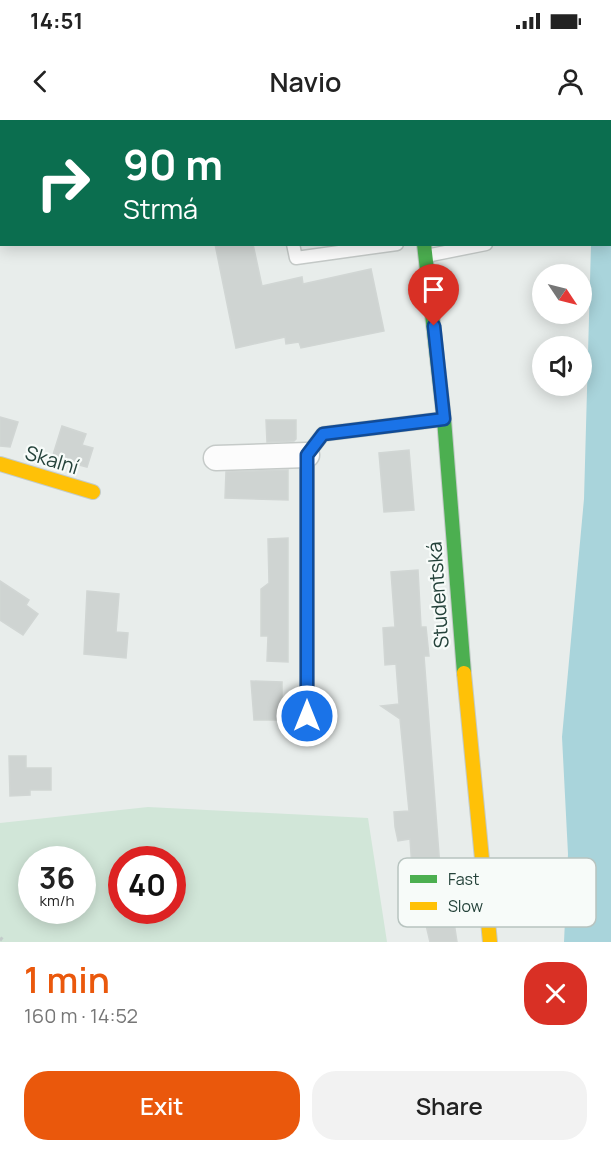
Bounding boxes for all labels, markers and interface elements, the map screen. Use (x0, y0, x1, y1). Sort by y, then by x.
text: 14:51 (30, 6, 83, 36)
text: Navio (269, 63, 342, 100)
icon: back (24, 65, 57, 98)
icon: person (554, 65, 587, 98)
text: 90 m (123, 135, 223, 193)
icon: right (24, 144, 102, 222)
text: Strmá (123, 190, 198, 227)
pin (408, 264, 459, 326)
north arrow (532, 264, 592, 324)
map controls (532, 264, 592, 396)
icon: arrive (417, 273, 450, 306)
button: sound (532, 336, 592, 396)
street label: Skalní (22, 439, 82, 481)
street label: Studentská (420, 541, 455, 649)
position arrow (275, 684, 339, 748)
speed limit sign: 40 (108, 846, 186, 924)
text: 36 (39, 857, 75, 898)
legend (398, 858, 596, 927)
text: Fast (448, 868, 479, 890)
text: km/h (40, 890, 74, 911)
text: Slow (448, 895, 483, 917)
text: 1 min (24, 955, 110, 1004)
button: close (524, 962, 587, 1025)
text: 160 m · 14:52 (24, 1002, 138, 1029)
button: Exit (24, 1071, 300, 1140)
button: Share (312, 1071, 587, 1140)

